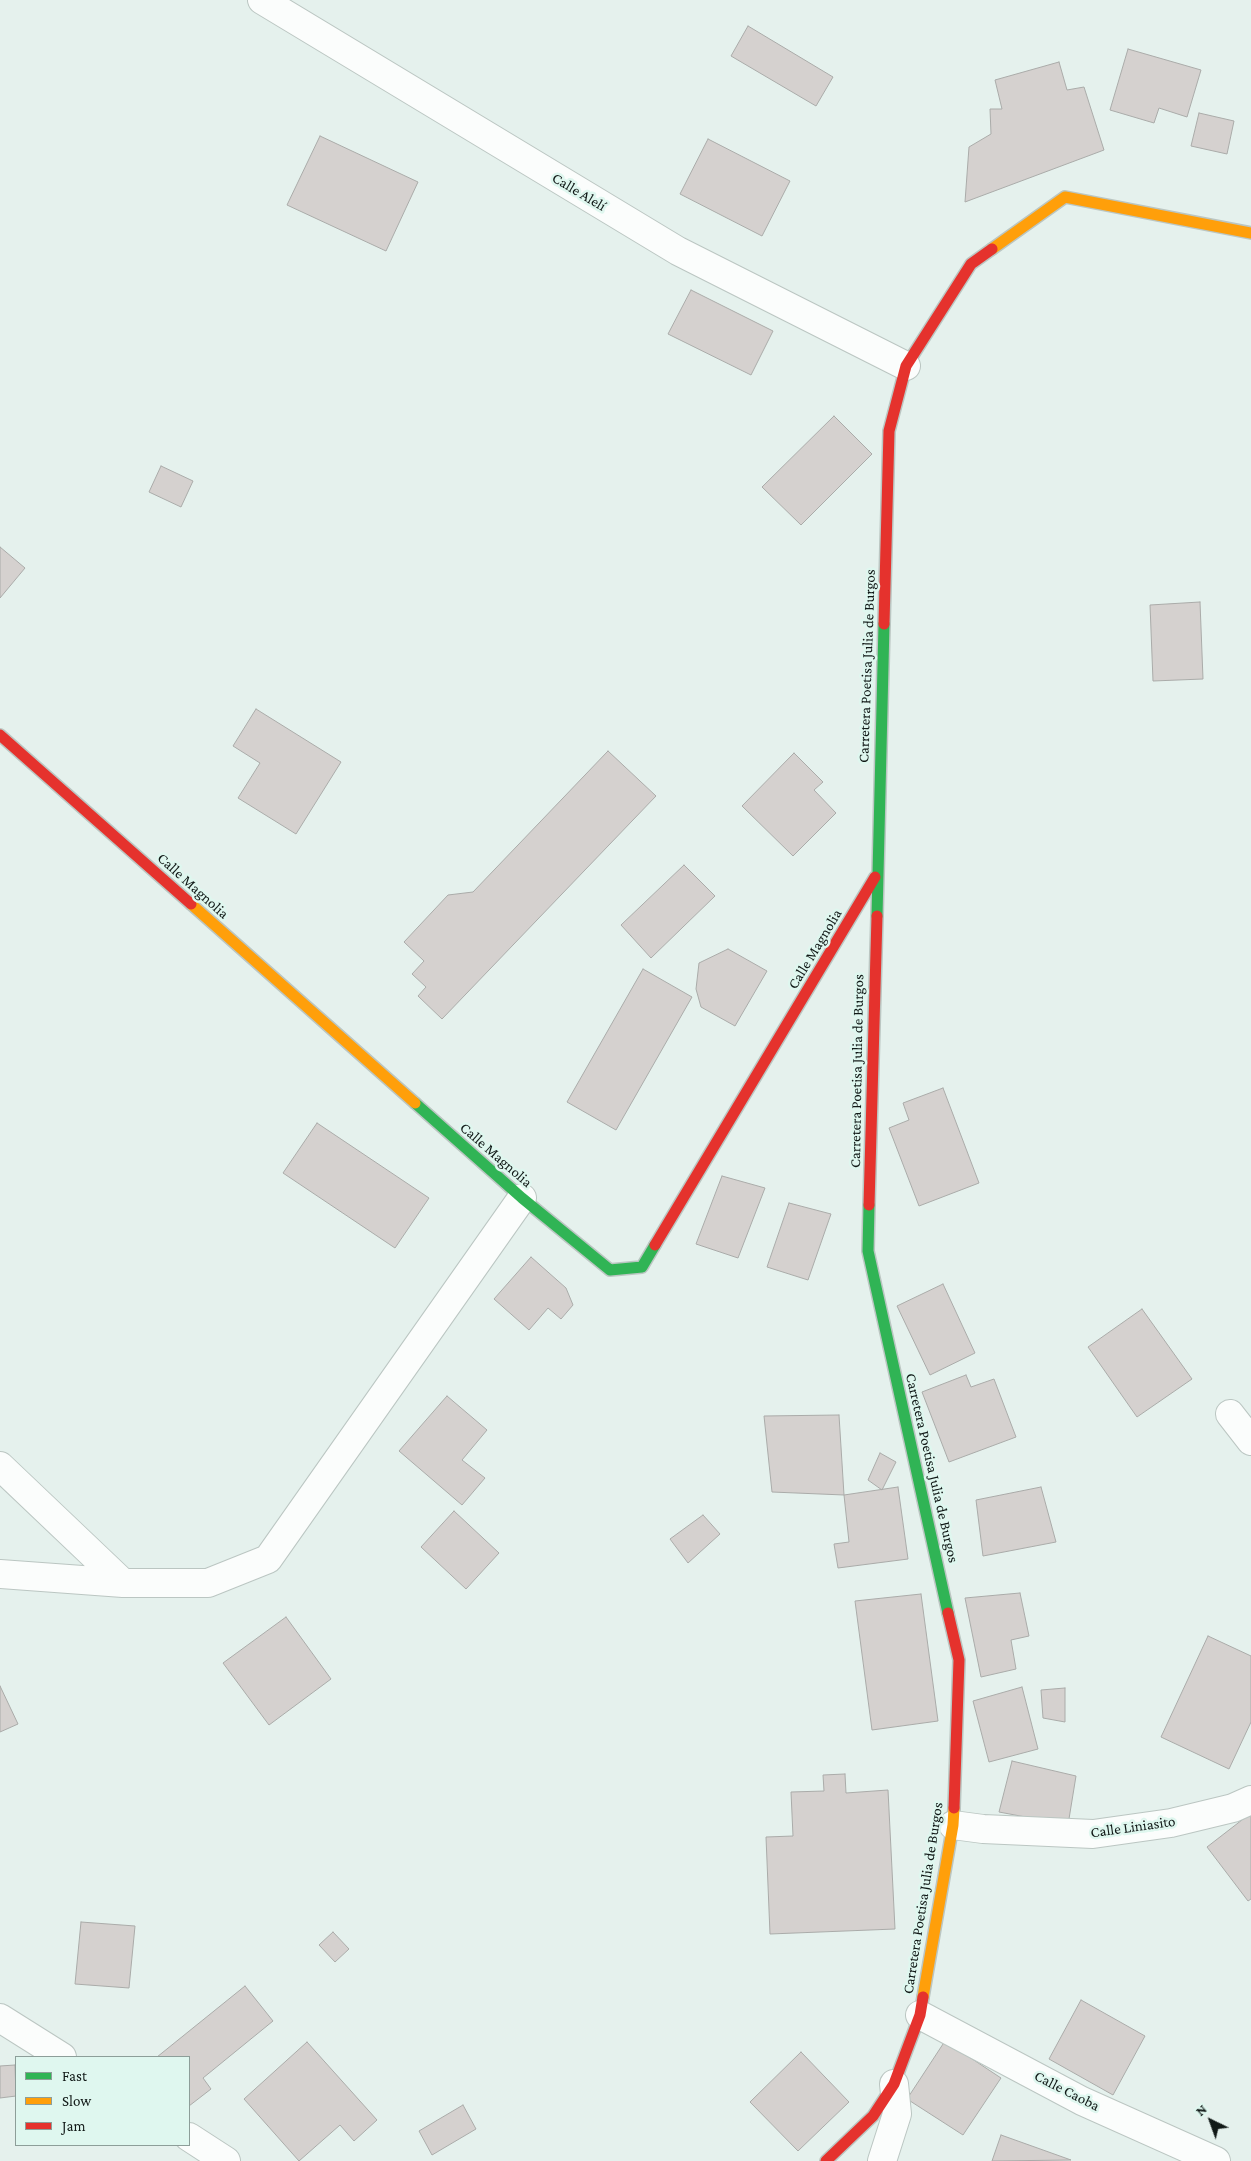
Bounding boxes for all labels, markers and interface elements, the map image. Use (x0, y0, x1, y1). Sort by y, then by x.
street label: Calle Alelí (549, 169, 609, 215)
street label: Carretera Poetisa Julia de Burgos (855, 569, 879, 763)
street label: Calle Magnolia (154, 849, 232, 923)
street label: Calle Magnolia (784, 906, 846, 992)
street label: Carretera Poetisa Julia de Burgos (846, 974, 868, 1168)
street label: Calle Magnolia (456, 1119, 536, 1191)
street label: Carretera Poetisa Julia de Burgos (901, 1372, 963, 1564)
street label: Carretera Poetisa Julia de Burgos (899, 1801, 947, 1995)
street label: Calle Liniasito (1089, 1812, 1177, 1842)
legend (15, 2056, 190, 2146)
street label: Calle Caoba (1031, 2067, 1103, 2115)
text: Fast (62, 2068, 87, 2084)
text: Slow (62, 2093, 91, 2109)
north arrow (1186, 2096, 1236, 2146)
text: N (1192, 2101, 1210, 2119)
text: Jam (62, 2118, 85, 2134)

